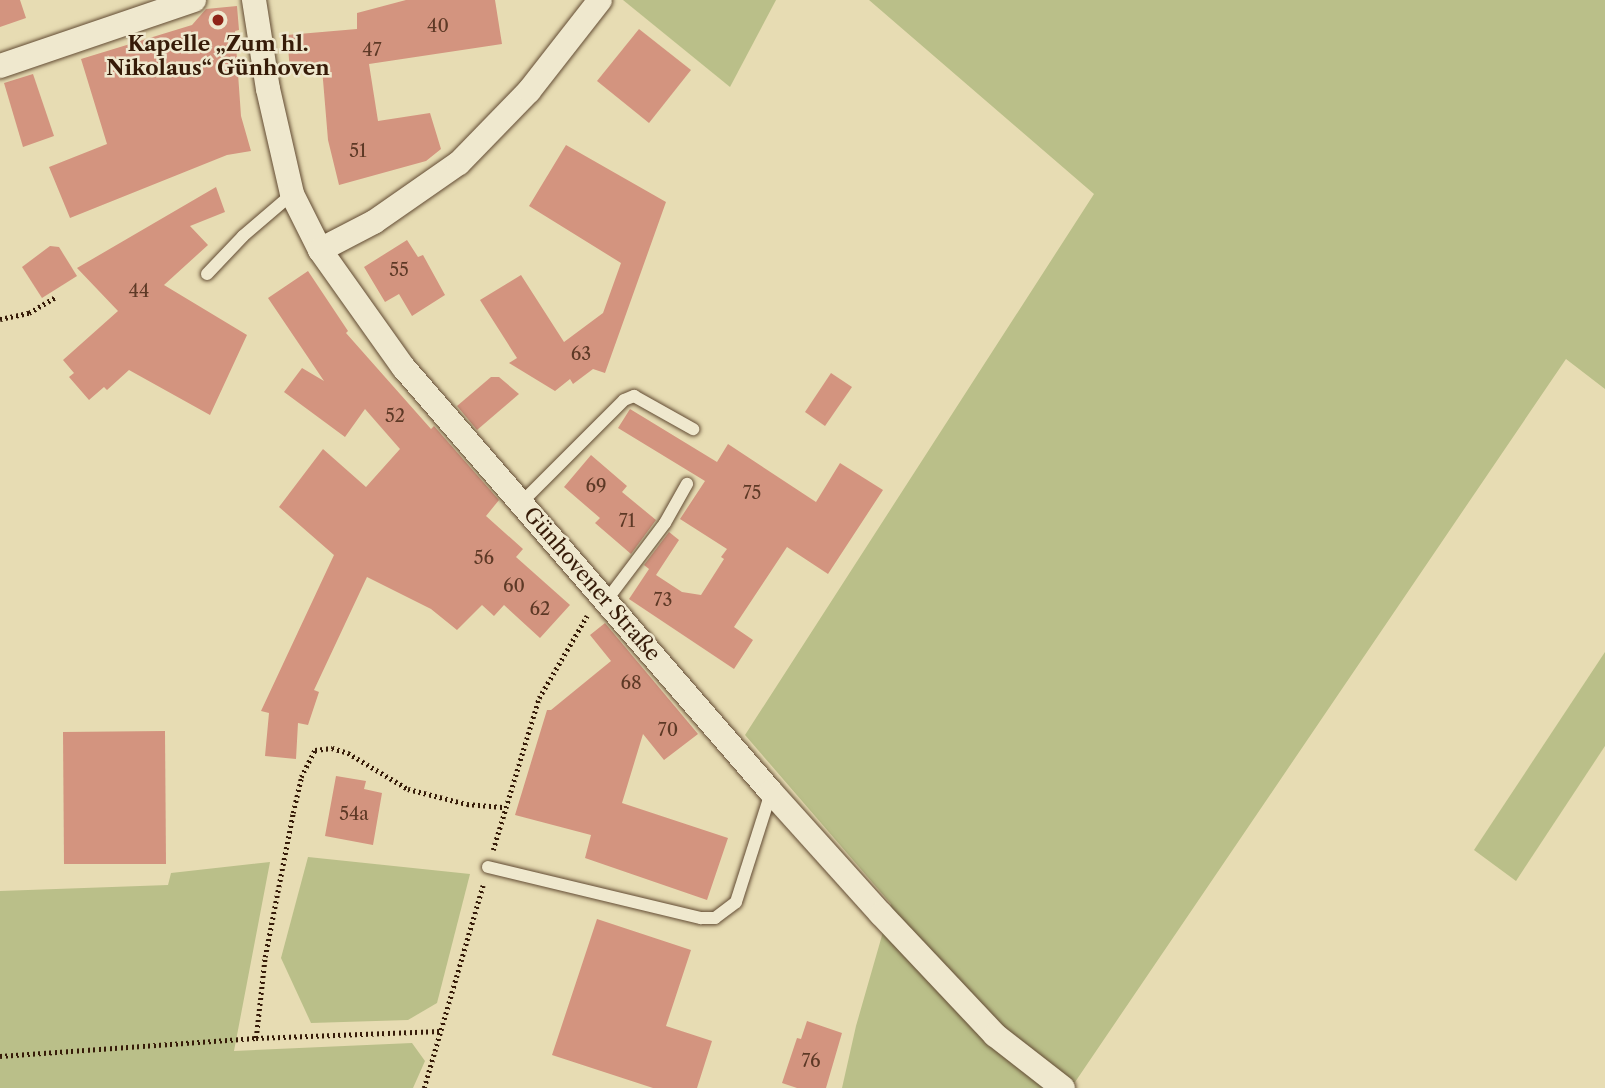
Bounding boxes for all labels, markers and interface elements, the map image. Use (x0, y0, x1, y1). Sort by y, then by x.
marker: Kapelle „Zum hl. Nikolaus“ Günhoven (210, 12, 226, 28)
house number: 40 (427, 15, 449, 37)
place label: Kapelle „Zum hl. Nikolaus“ Günhoven (106, 31, 330, 81)
house number: 47 (362, 39, 382, 61)
house number: 51 (349, 140, 367, 162)
house number: 55 (389, 259, 409, 281)
house number: 44 (129, 280, 149, 302)
house number: 63 (571, 343, 591, 365)
house number: 52 (385, 405, 405, 427)
house number: 69 (585, 475, 607, 497)
house number: 75 (743, 482, 761, 504)
street label: Günhovener Straße (518, 502, 666, 666)
house number: 71 (619, 510, 635, 532)
house number: 56 (474, 547, 494, 569)
house number: 60 (503, 575, 525, 597)
house number: 73 (654, 589, 672, 611)
house number: 62 (530, 598, 550, 620)
house number: 68 (620, 672, 642, 694)
house number: 70 (658, 719, 678, 741)
house number: 54a (339, 803, 369, 825)
house number: 76 (801, 1050, 821, 1072)

